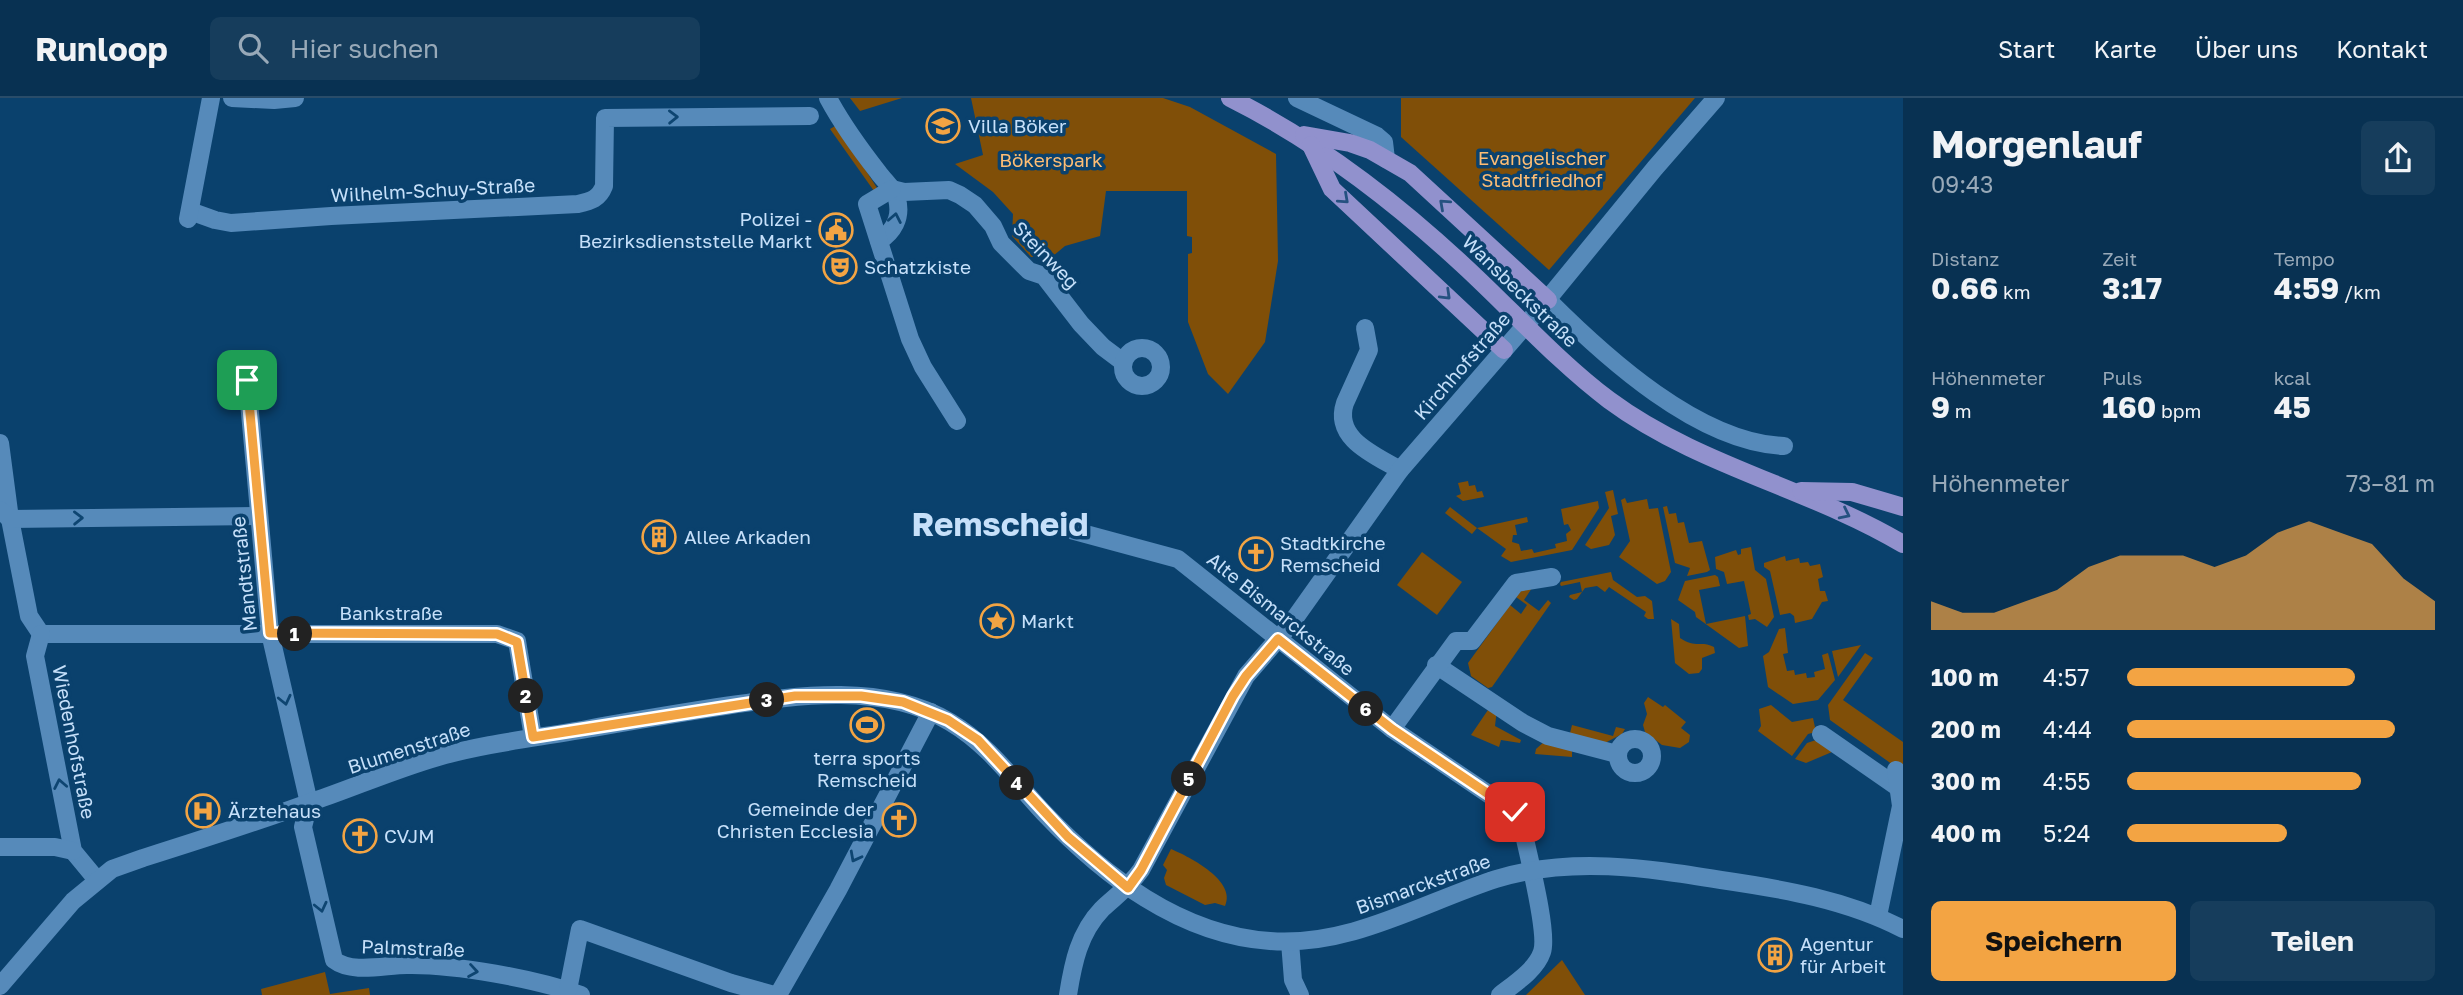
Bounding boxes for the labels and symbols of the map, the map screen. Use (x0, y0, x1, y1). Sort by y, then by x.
school or university icon: Villa Böker (924, 107, 962, 145)
one-way arrow (669, 109, 679, 125)
place label: Villa Böker (968, 114, 1067, 137)
park label: Evangelischer Stadtfriedhof (1478, 146, 1607, 191)
park label: Bökerspark (999, 148, 1103, 171)
street label: Wilhelm-Schuy-Straße (330, 173, 536, 206)
one-way arrow (1336, 191, 1349, 204)
one-way arrow (1439, 200, 1452, 212)
place label: Polizei - Bezirksdienststelle Markt (578, 207, 812, 252)
public building icon: Polizei - Bezirksdienststelle Markt (817, 211, 855, 249)
one-way arrow (887, 212, 902, 224)
street label: Steinweg (1009, 216, 1084, 293)
street label: Wansbeckstraße (1458, 230, 1583, 352)
theatre icon: Schatzkiste (821, 248, 859, 286)
place label: Schatzkiste (864, 255, 971, 278)
one-way arrow (1438, 286, 1451, 299)
street label: Kirchhofstraße (1409, 307, 1515, 424)
pin (217, 350, 277, 410)
district label: Remscheid (911, 504, 1089, 543)
one-way arrow (1838, 506, 1851, 520)
one-way arrow (74, 510, 84, 526)
street label: Mandtstraße (226, 515, 261, 633)
building icon: Allee Arkaden (640, 518, 678, 556)
place label: Allee Arkaden (684, 525, 811, 548)
place label: Stadtkirche Remscheid (1280, 531, 1386, 576)
church icon: Stadtkirche Remscheid (1237, 535, 1275, 573)
street label: Alte Bismarckstraße (1203, 547, 1360, 680)
street label: Bankstraße (339, 601, 443, 624)
place icon: Markt (978, 602, 1016, 640)
place label: Markt (1021, 609, 1074, 632)
pin: 1 (278, 616, 312, 652)
street label: Wiedenhofstraße (48, 663, 101, 821)
pin: 2 (508, 678, 544, 714)
pin: 3 (750, 682, 784, 718)
pin: 6 (1348, 692, 1384, 726)
one-way arrow (277, 694, 292, 706)
sports icon: terra sports Remscheid (848, 706, 886, 744)
street label: Blumenstraße (345, 717, 473, 778)
place label: terra sports Remscheid (813, 746, 921, 791)
pin: 5 (1172, 762, 1206, 796)
pin: 4 (1000, 766, 1034, 800)
one-way arrow (54, 778, 69, 790)
pin (1485, 782, 1545, 842)
hospital icon: Ärztehaus (184, 792, 222, 830)
place label: Gemeinde der Christen Ecclesia (717, 797, 875, 842)
place label: Ärztehaus (228, 799, 321, 822)
church icon: Gemeinde der Christen Ecclesia (880, 801, 918, 839)
church icon: CVJM (341, 817, 379, 855)
place label: CVJM (384, 824, 435, 847)
street label: Bismarckstraße (1352, 849, 1493, 919)
one-way arrow (850, 850, 863, 862)
one-way arrow (313, 901, 327, 913)
place label: Agentur für Arbeit (1800, 932, 1886, 977)
street label: Palmstraße (361, 934, 465, 961)
building icon: Agentur für Arbeit (1756, 936, 1794, 974)
one-way arrow (467, 963, 479, 978)

